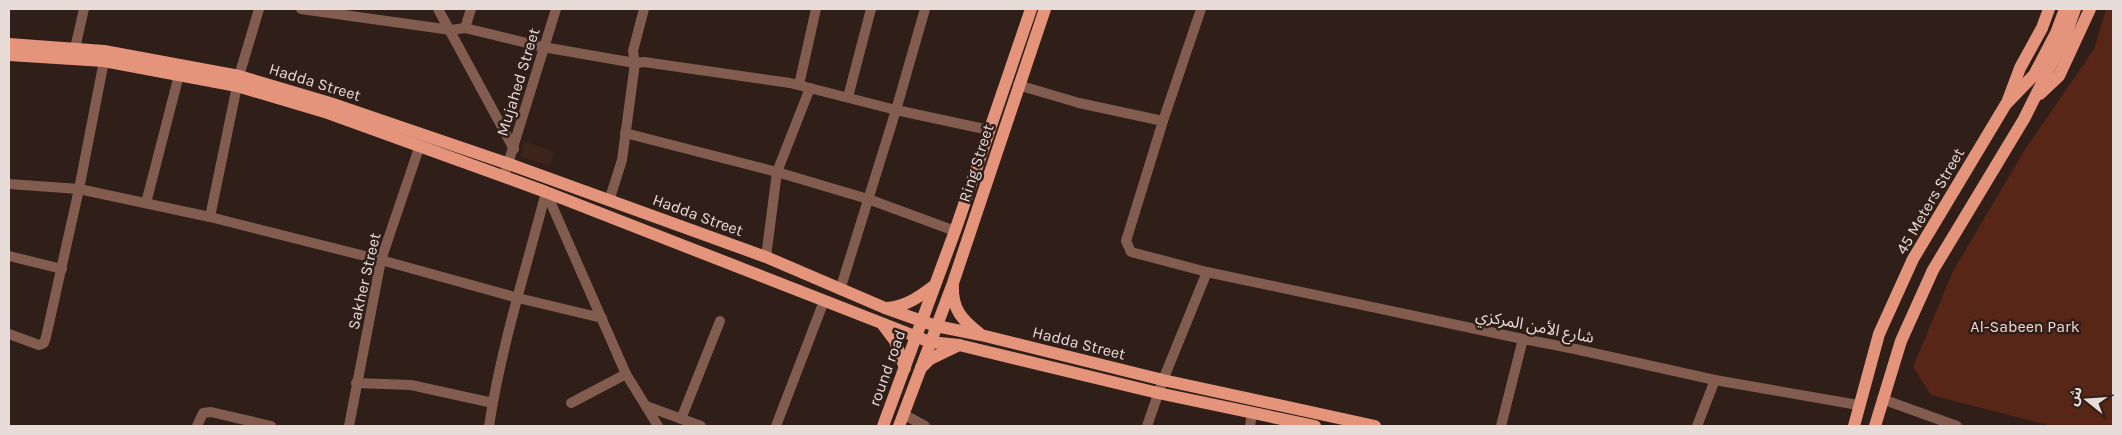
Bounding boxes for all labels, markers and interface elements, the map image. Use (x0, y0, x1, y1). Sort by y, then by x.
street label: Mujahed Street (493, 26, 543, 138)
street label: Hadda Street (267, 59, 363, 105)
street label: Ring Street (954, 122, 998, 204)
street label: 45 Meters Street (1892, 144, 1968, 258)
street label: Hadda Street (650, 190, 746, 240)
street label: Sakher Street (344, 231, 384, 331)
street label: شارع الأمن المركزي (1474, 305, 1596, 350)
park label: Al-Sabeen Park (1970, 317, 2080, 336)
street label: Hadda Street (1031, 322, 1127, 364)
street label: round road (864, 327, 910, 409)
north arrow (2062, 375, 2112, 425)
text: ش (2064, 385, 2086, 408)

